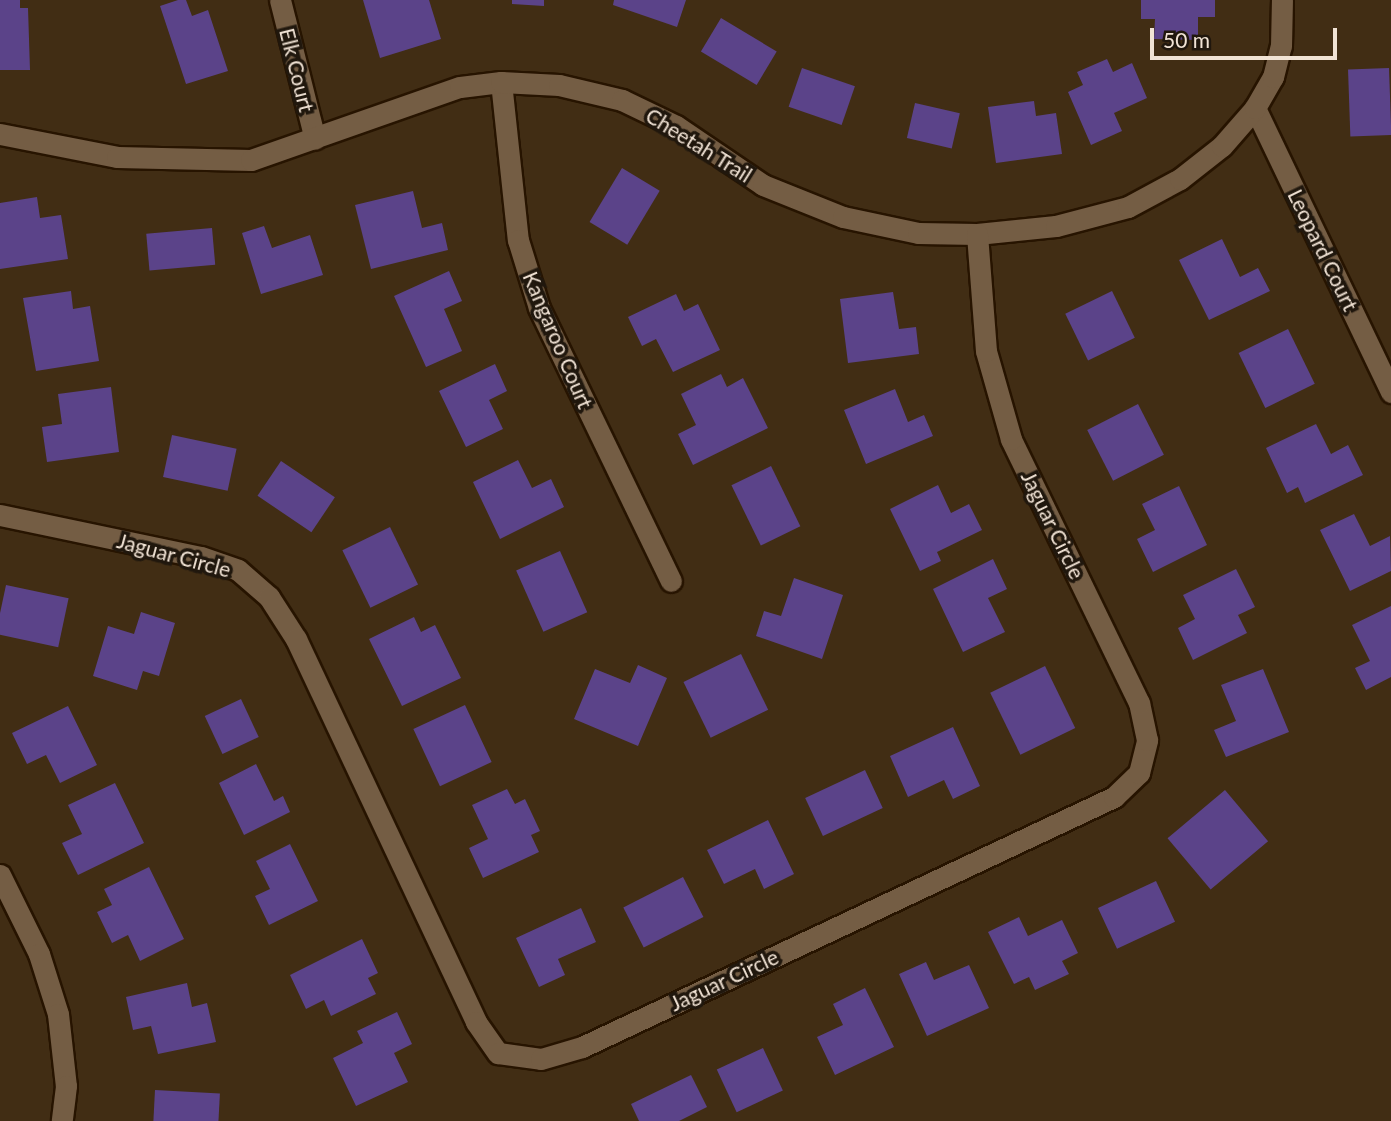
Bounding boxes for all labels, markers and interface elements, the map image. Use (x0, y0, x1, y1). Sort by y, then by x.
scale bar (1153, 14, 1340, 58)
street label: Elk Court (274, 25, 320, 115)
text: 50 m (1163, 27, 1210, 52)
street label: Cheetah Trail (641, 102, 757, 188)
street label: Leopard Court (1283, 185, 1363, 315)
street label: Kangaroo Court (518, 268, 598, 412)
street label: Jaguar Circle (1016, 467, 1090, 583)
street label: Jaguar Circle (114, 528, 234, 582)
street label: Jaguar Circle (666, 944, 782, 1016)

